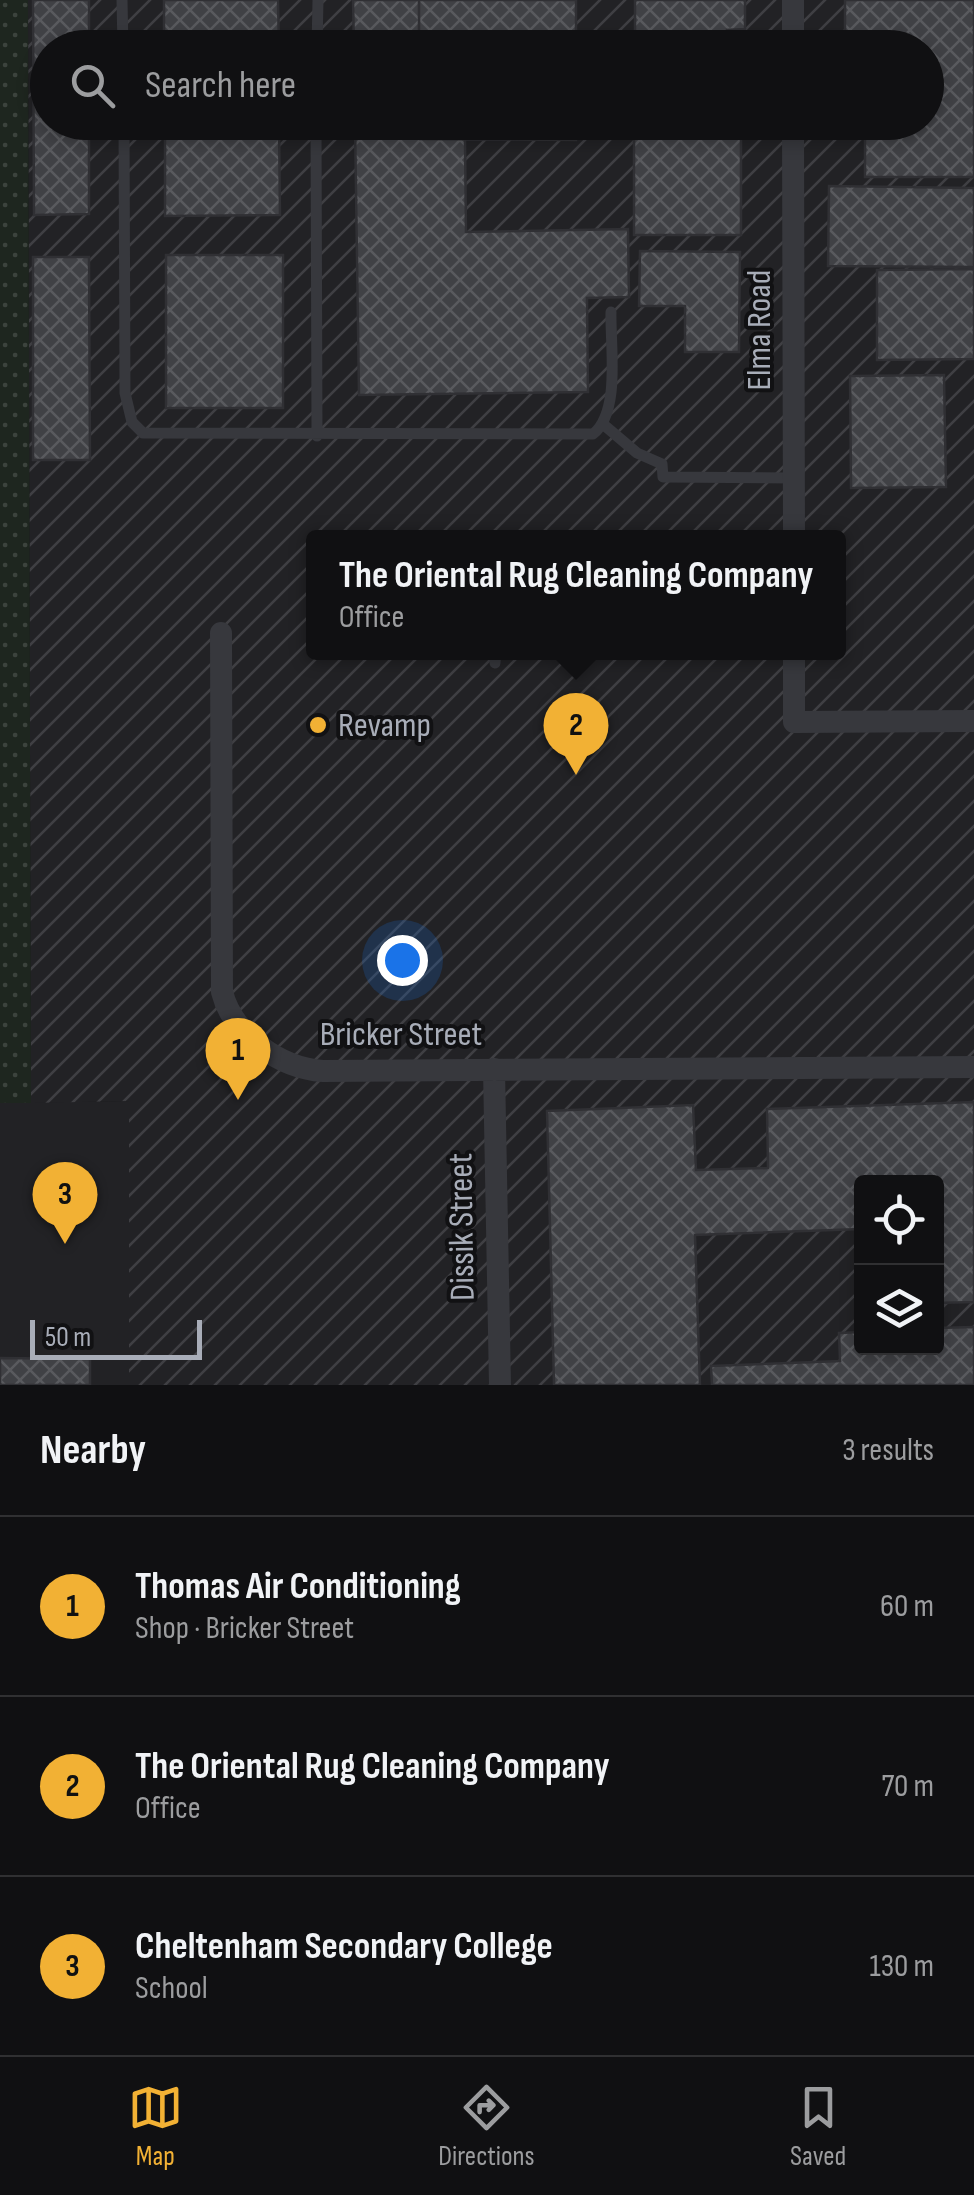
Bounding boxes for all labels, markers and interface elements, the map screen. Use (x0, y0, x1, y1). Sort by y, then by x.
search box (30, 30, 944, 140)
icon: search (65, 58, 120, 113)
text: Search here (145, 63, 296, 108)
street label: Elma Road (738, 270, 781, 390)
popup (306, 530, 846, 660)
text: The Oriental Rug Cleaning Company (339, 553, 813, 598)
text: Office (339, 598, 404, 637)
pin: 2 (544, 692, 608, 775)
place label: Revamp (338, 704, 431, 747)
marker: Revamp (307, 714, 329, 736)
your location (377, 935, 428, 986)
street label: Bricker Street (320, 1013, 482, 1056)
pin: 1 (206, 1018, 270, 1100)
street label: Dissik Street (439, 1153, 485, 1301)
pin: 3 (32, 1162, 98, 1244)
map controls (854, 1175, 944, 1355)
button: locate (854, 1175, 944, 1265)
button: layers (854, 1265, 944, 1355)
scale bar (30, 1315, 202, 1360)
text: 50 m (45, 1321, 91, 1354)
text: Nearby (40, 1425, 146, 1476)
text: 3 results (842, 1431, 934, 1470)
text: Thomas Air Conditioning (135, 1564, 461, 1609)
text: 1 (66, 1587, 79, 1626)
text: 60 m (880, 1587, 934, 1626)
text: Shop · Bricker Street (135, 1609, 354, 1648)
text: The Oriental Rug Cleaning Company (135, 1744, 610, 1789)
text: 2 (65, 1767, 80, 1806)
text: 70 m (881, 1767, 934, 1806)
text: Office (135, 1789, 201, 1828)
text: Cheltenham Secondary College (135, 1924, 553, 1969)
text: 3 (65, 1947, 80, 1986)
text: 130 m (869, 1947, 934, 1986)
text: School (135, 1969, 208, 2008)
tab: Map (128, 2080, 183, 2173)
tab: Directions (438, 2080, 535, 2173)
tab: Saved (790, 2080, 846, 2173)

